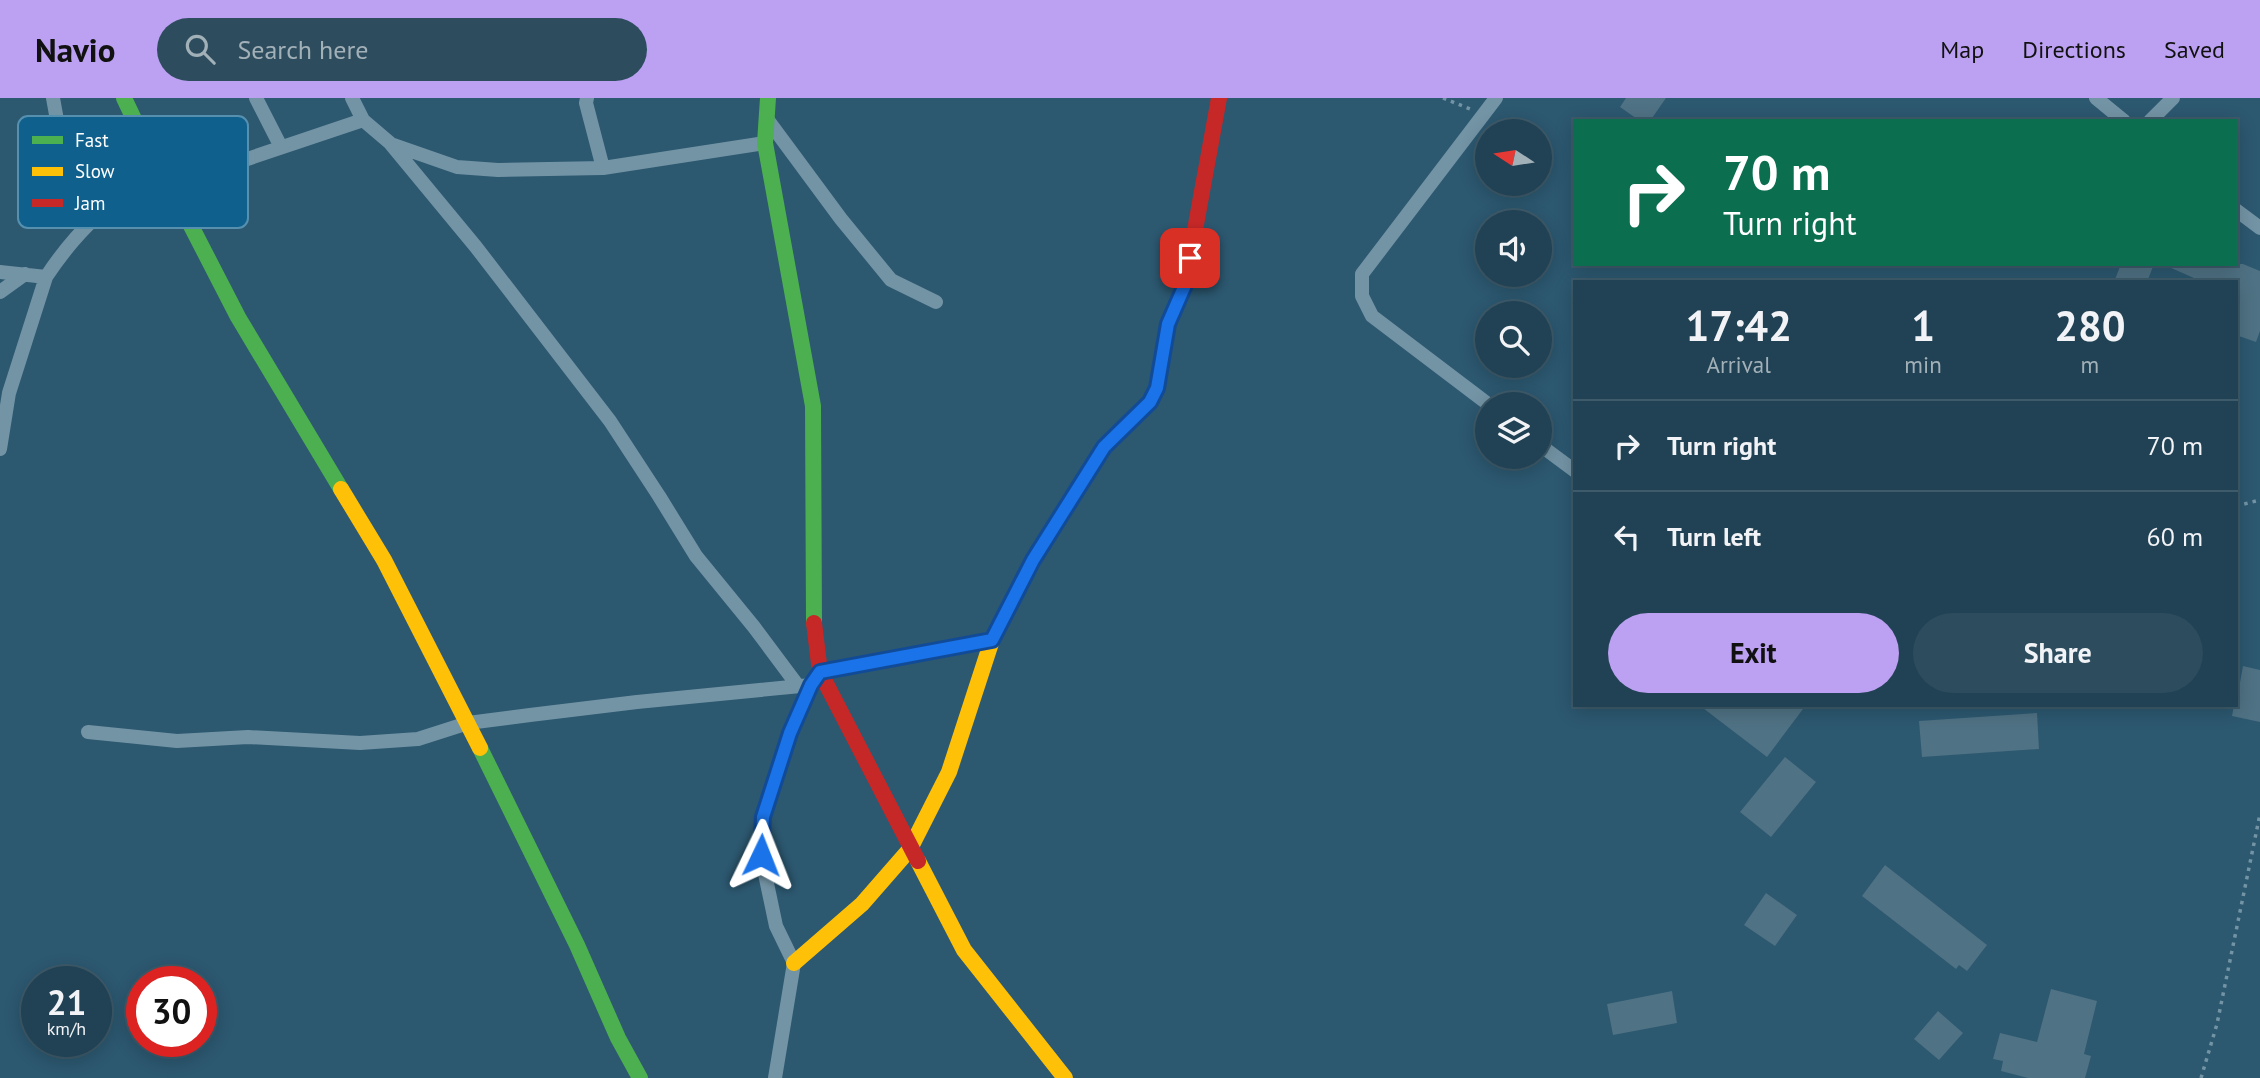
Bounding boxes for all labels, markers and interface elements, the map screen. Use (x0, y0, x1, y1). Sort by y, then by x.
search box (157, 18, 647, 81)
text: Navio (35, 28, 115, 71)
icon: search (181, 30, 219, 68)
text: Search here (237, 33, 369, 66)
text: Map (1940, 34, 1984, 65)
text: Directions (2022, 34, 2126, 65)
text: Saved (2164, 34, 2225, 65)
legend (18, 116, 248, 228)
north arrow (1475, 119, 1552, 196)
map controls (1475, 119, 1552, 469)
text: Fast (75, 128, 109, 152)
text: 70 m (1723, 140, 1830, 204)
icon: right (1608, 147, 1699, 238)
text: Slow (75, 159, 115, 183)
text: Jam (74, 191, 105, 215)
text: Turn right (1723, 202, 1857, 244)
button: sound (1475, 210, 1552, 287)
pin (1160, 228, 1220, 288)
icon: arrive (1171, 239, 1209, 277)
text: 17:42 (1685, 298, 1792, 353)
text: 1 (1911, 298, 1935, 353)
text: 280 (2054, 298, 2126, 353)
button: search (1475, 301, 1552, 378)
text: Arrival (1706, 350, 1771, 379)
text: min (1904, 350, 1942, 379)
text: m (2081, 350, 2099, 379)
button: layers (1475, 392, 1552, 469)
icon: right (1608, 427, 1646, 465)
text: Turn right (1667, 429, 1776, 462)
text: 70 m (2147, 429, 2203, 462)
icon: left (1608, 518, 1646, 556)
text: Turn left (1667, 520, 1761, 553)
text: 60 m (2147, 520, 2203, 553)
button: Exit (1608, 613, 1899, 693)
button: Share (1913, 613, 2203, 693)
position arrow (724, 818, 798, 892)
speed limit sign: 30 (126, 966, 217, 1057)
text: 21 (47, 979, 86, 1025)
text: km/h (47, 1017, 86, 1040)

